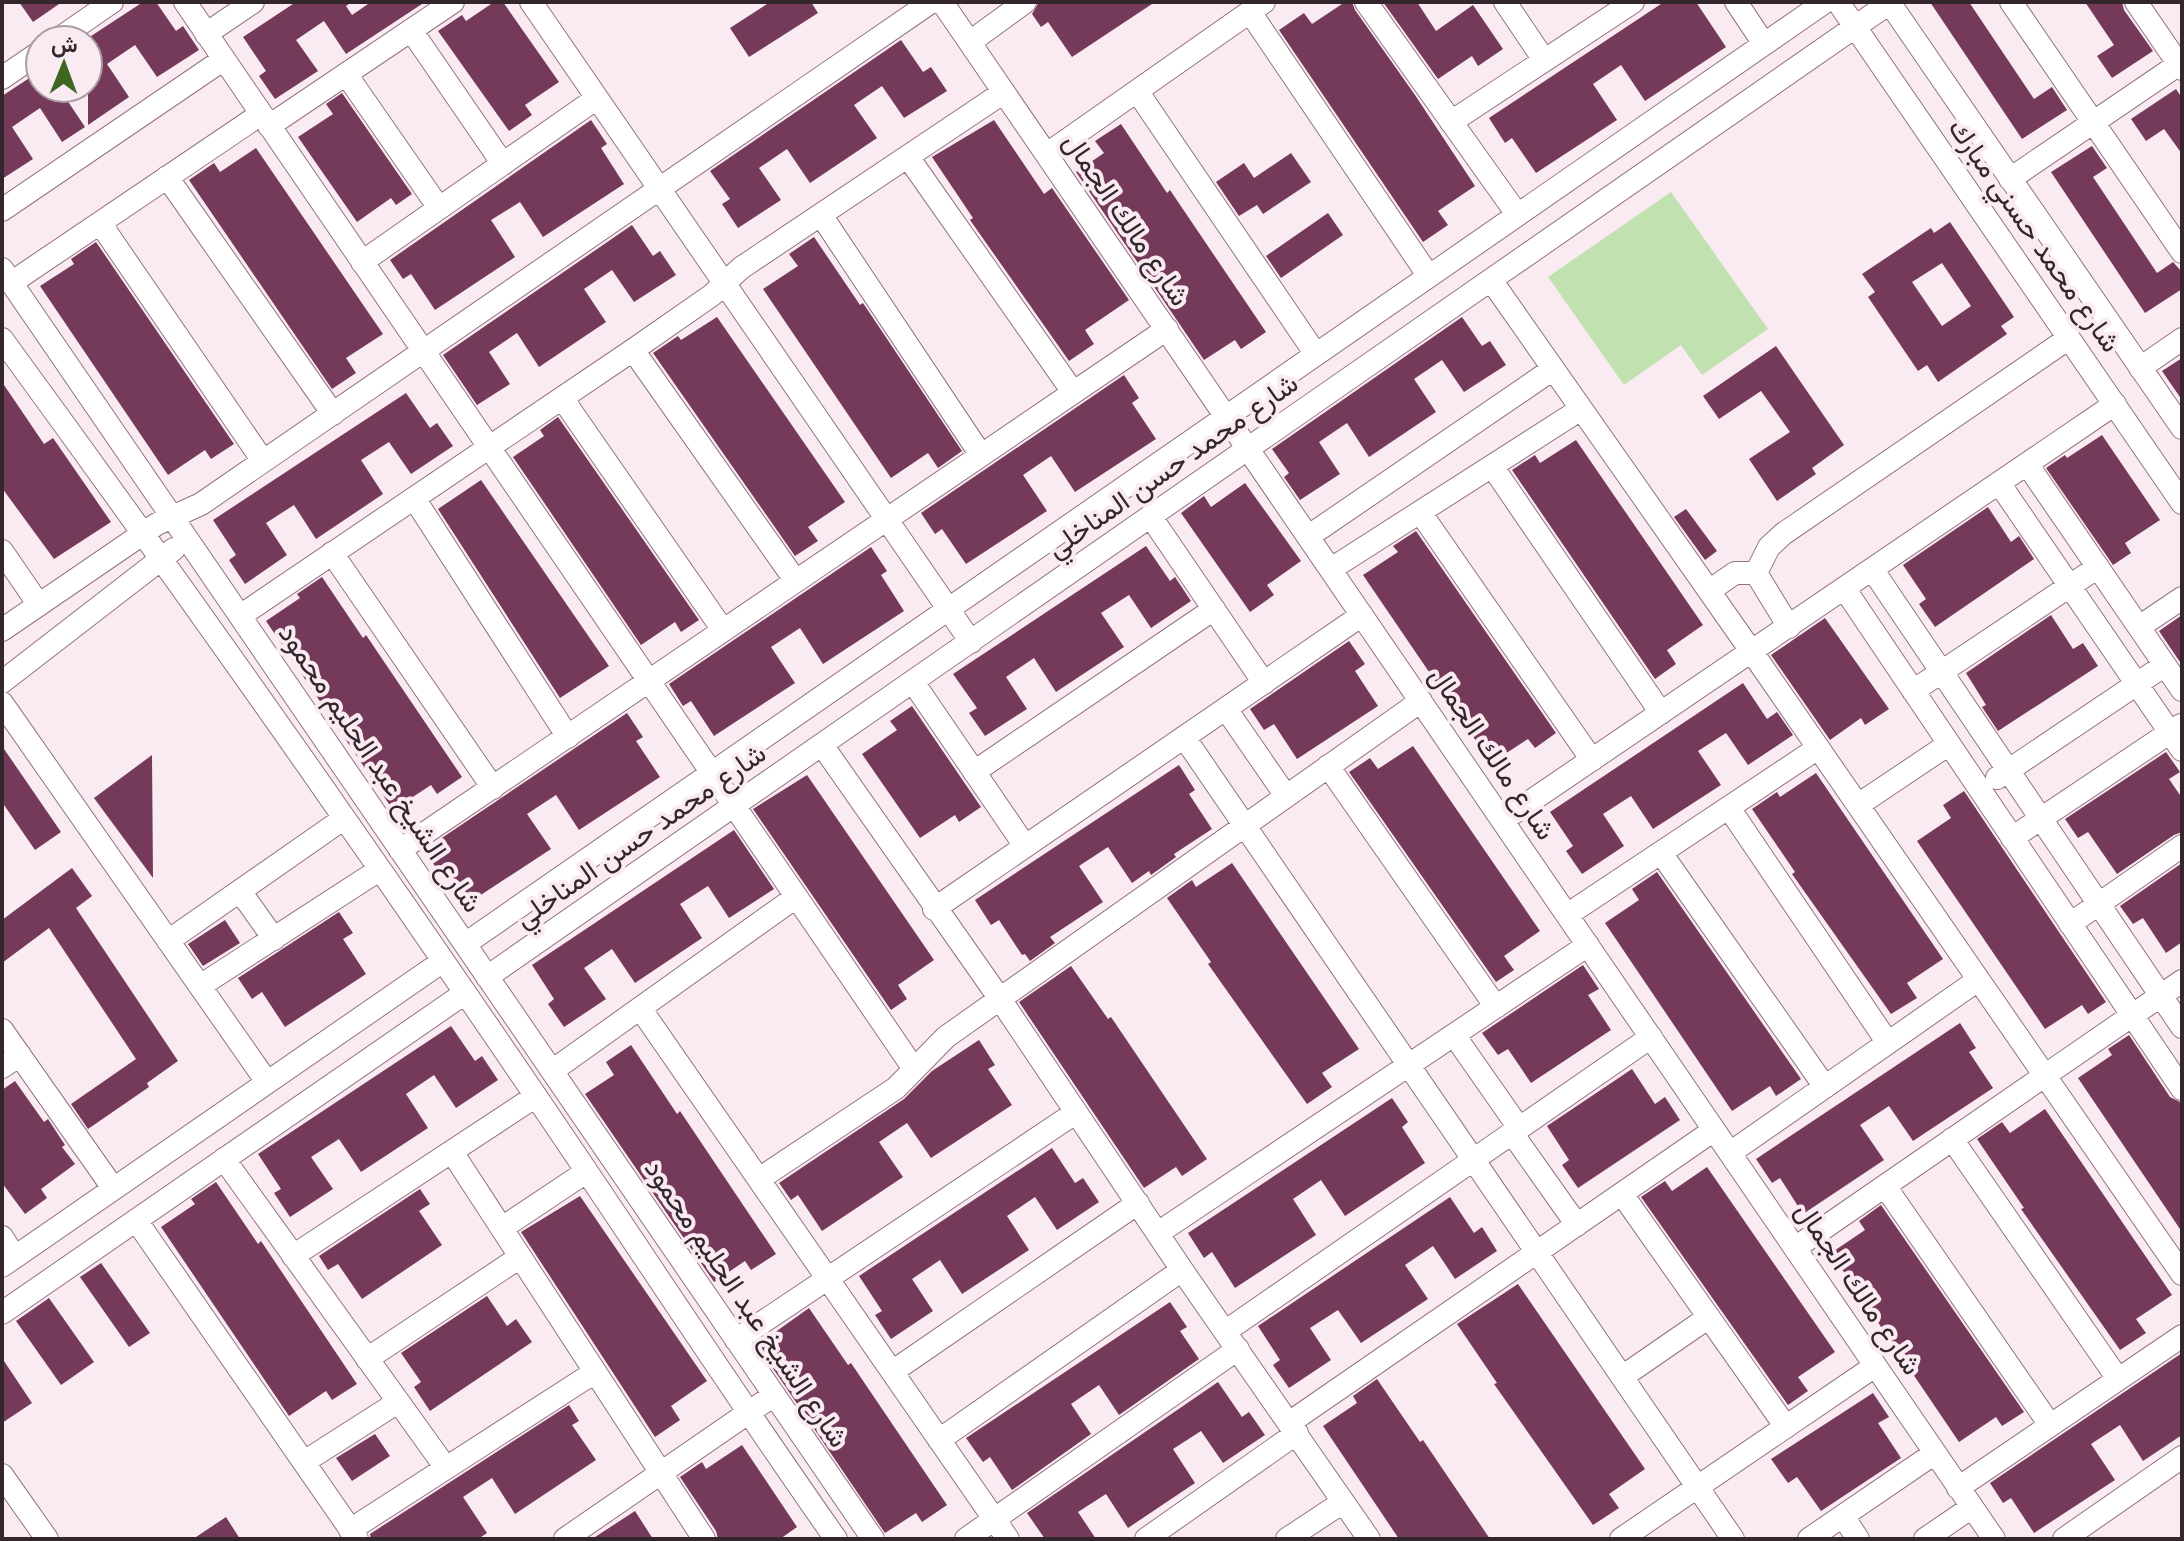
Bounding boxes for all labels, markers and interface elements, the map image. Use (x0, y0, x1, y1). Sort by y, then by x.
north arrow (24, 24, 104, 104)
text: ش (51, 28, 78, 58)
street label: شارع محمد حسني مبارك (1937, 110, 2131, 362)
street label: شارع مالك الجمال (1055, 124, 1200, 313)
street label: شارع محمد حسن المناخلي (1038, 363, 1308, 570)
street label: شارع الشيخ عبد الحليم محمود (269, 616, 493, 920)
street label: شارع مالك الجمال (1421, 658, 1566, 847)
street label: شارع محمد حسن المناخلي (506, 733, 776, 940)
street label: شارع الشيخ عبد الحليم محمود (635, 1151, 859, 1455)
street label: شارع مالك الجمال (1787, 1193, 1932, 1382)

